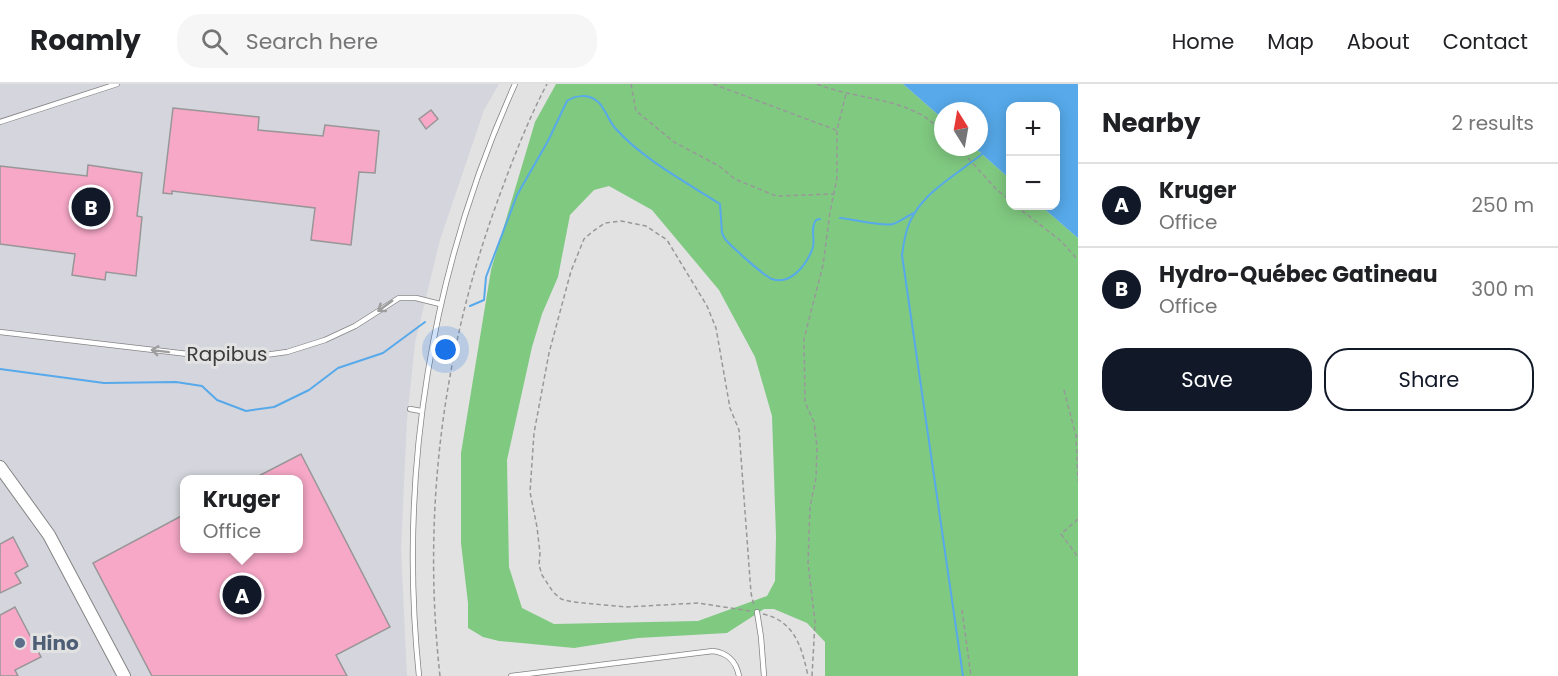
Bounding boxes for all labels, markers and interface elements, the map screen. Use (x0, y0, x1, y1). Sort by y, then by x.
search box (177, 14, 597, 68)
text: Roamly (30, 21, 141, 60)
icon: search (198, 25, 231, 58)
text: Search here (246, 26, 378, 57)
text: Home (1172, 27, 1234, 56)
text: Map (1267, 27, 1314, 56)
text: About (1347, 27, 1410, 56)
text: Contact (1443, 27, 1528, 56)
north arrow (934, 102, 988, 156)
map controls (1006, 102, 1060, 210)
button: + (1006, 102, 1060, 156)
text: Nearby (1102, 105, 1200, 141)
text: 2 results (1451, 109, 1534, 137)
button: − (1006, 156, 1060, 210)
text: Kruger (1159, 175, 1236, 206)
pin: B (72, 184, 110, 230)
text: A (1114, 191, 1129, 219)
text: 250 m (1471, 191, 1534, 219)
text: Office (1159, 208, 1217, 236)
text: Hydro-Québec Gatineau (1159, 259, 1438, 290)
text: B (1115, 275, 1128, 303)
text: 300 m (1471, 275, 1534, 303)
text: Office (1159, 292, 1217, 320)
one-way arrow (377, 300, 393, 312)
your location (431, 335, 460, 364)
street label: Rapibus (187, 340, 267, 368)
one-way arrow (150, 345, 170, 356)
button: Save (1102, 348, 1312, 411)
button: Share (1324, 348, 1534, 411)
popup (180, 475, 303, 553)
text: Kruger (203, 484, 280, 515)
text: Office (203, 517, 261, 545)
pin: A (222, 572, 262, 618)
place label: Hino (32, 629, 79, 657)
marker: Hino (13, 636, 27, 650)

